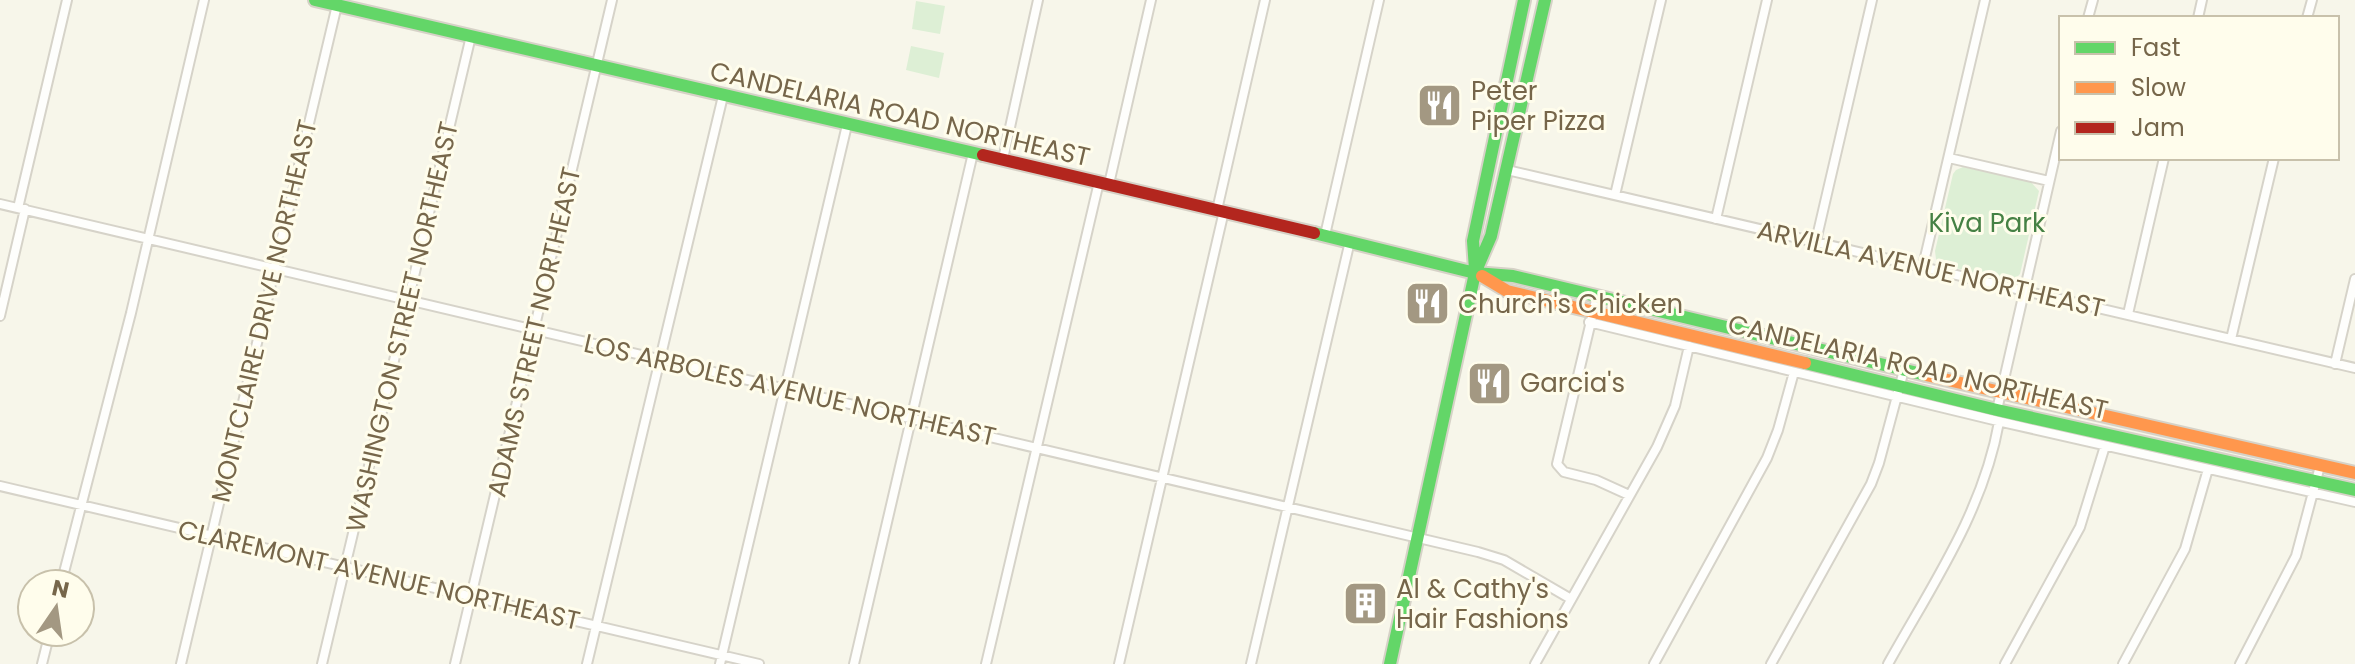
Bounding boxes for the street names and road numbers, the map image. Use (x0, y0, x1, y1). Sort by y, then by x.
street label: CANDELARIA ROAD NORTHEAST (706, 53, 1094, 175)
street label: MONTCLAIRE DRIVE NORTHEAST (202, 116, 326, 506)
street label: WASHINGTON STREET NORTHEAST (337, 118, 467, 536)
street label: ADAMS STREET NORTHEAST (478, 163, 590, 501)
street label: ARVILLA AVENUE NORTHEAST (1754, 211, 2108, 327)
street label: CANDELARIA ROAD NORTHEAST (1724, 306, 2112, 428)
street label: LOS ARBOLES AVENUE NORTHEAST (581, 325, 999, 455)
street label: CLAREMONT AVENUE NORTHEAST (175, 511, 583, 639)

